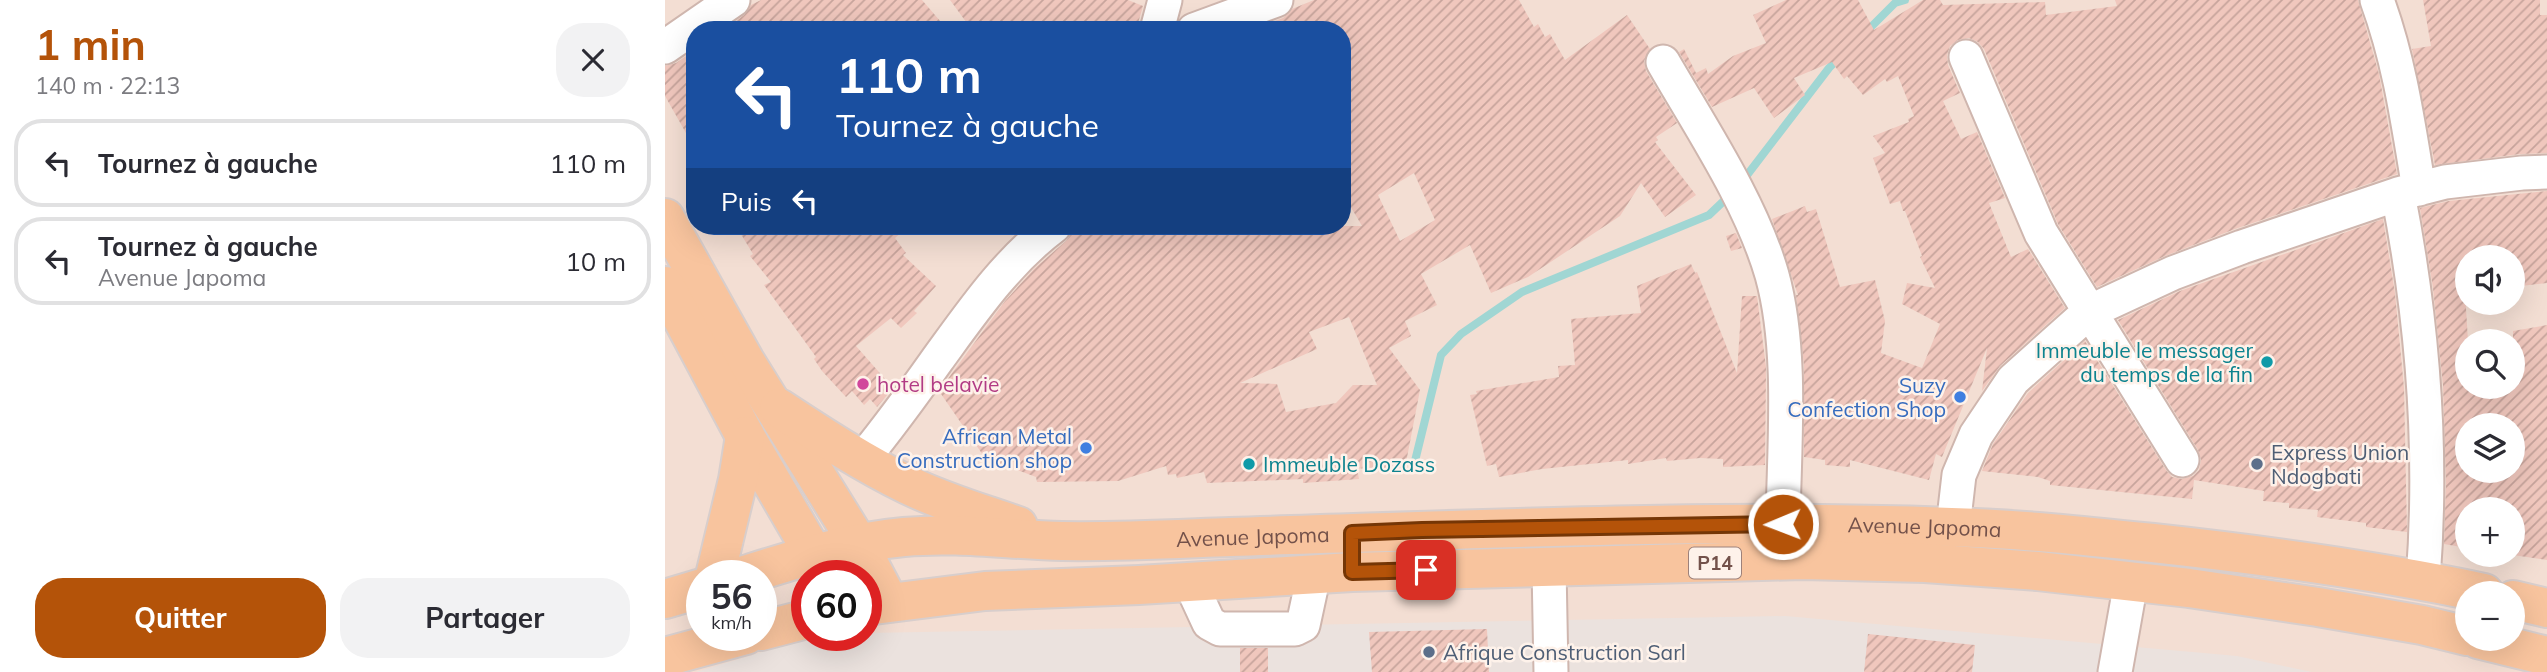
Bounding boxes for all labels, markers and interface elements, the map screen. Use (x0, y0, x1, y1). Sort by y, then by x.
text: 1 min (35, 18, 146, 71)
button: close (556, 23, 630, 97)
text: 110 m (836, 44, 982, 105)
icon: left (721, 49, 812, 140)
text: 140 m · 22:13 (35, 71, 180, 100)
text: Tournez à gauche (836, 105, 1099, 145)
icon: left (39, 144, 77, 182)
text: Tournez à gauche (98, 147, 318, 180)
text: 110 m (550, 147, 626, 180)
icon: left (786, 182, 824, 220)
text: Puis (721, 185, 772, 218)
text: Tournez à gauche (98, 230, 318, 263)
icon: left (39, 242, 77, 280)
text: 10 m (565, 245, 626, 278)
map controls (2455, 245, 2525, 651)
button: sound (2455, 245, 2525, 315)
text: Avenue Japoma (98, 263, 266, 292)
button: search (2455, 329, 2525, 399)
place label: Immeuble le messager du temps de la fin (2036, 337, 2253, 387)
marker: Immeuble le messager du temps de la fin (2259, 354, 2275, 370)
place label: hotel belavie (877, 371, 999, 397)
place label: Suzy Confection Shop (1787, 372, 1946, 422)
marker: hotel belavie (855, 376, 871, 392)
marker: Suzy Confection Shop (1952, 389, 1968, 405)
button: layers (2455, 413, 2525, 483)
place label: African Metal Construction shop (897, 423, 1072, 473)
place label: Express Union Ndogbati (2271, 439, 2409, 489)
marker: African Metal Construction shop (1078, 440, 1094, 456)
place label: Immeuble Dozass (1263, 451, 1435, 477)
marker: Immeuble Dozass (1241, 456, 1257, 472)
marker: Express Union Ndogbati (2249, 456, 2265, 472)
position arrow (1746, 487, 1820, 561)
button: + (2455, 497, 2525, 567)
street label: Avenue Japoma (1847, 511, 2002, 542)
street label: Avenue Japoma (1175, 521, 1330, 552)
pin (1396, 540, 1456, 600)
road number: P14 (1689, 548, 1741, 578)
icon: arrive (1407, 551, 1445, 589)
speed limit sign: 60 (791, 560, 882, 651)
text: 56 (710, 574, 753, 618)
button: Quitter (35, 578, 326, 658)
button: Partager (340, 578, 630, 658)
button: − (2455, 581, 2525, 651)
text: km/h (711, 611, 752, 634)
place label: Afrique Construction Sarl (1443, 639, 1686, 665)
marker: Afrique Construction Sarl (1421, 644, 1437, 660)

